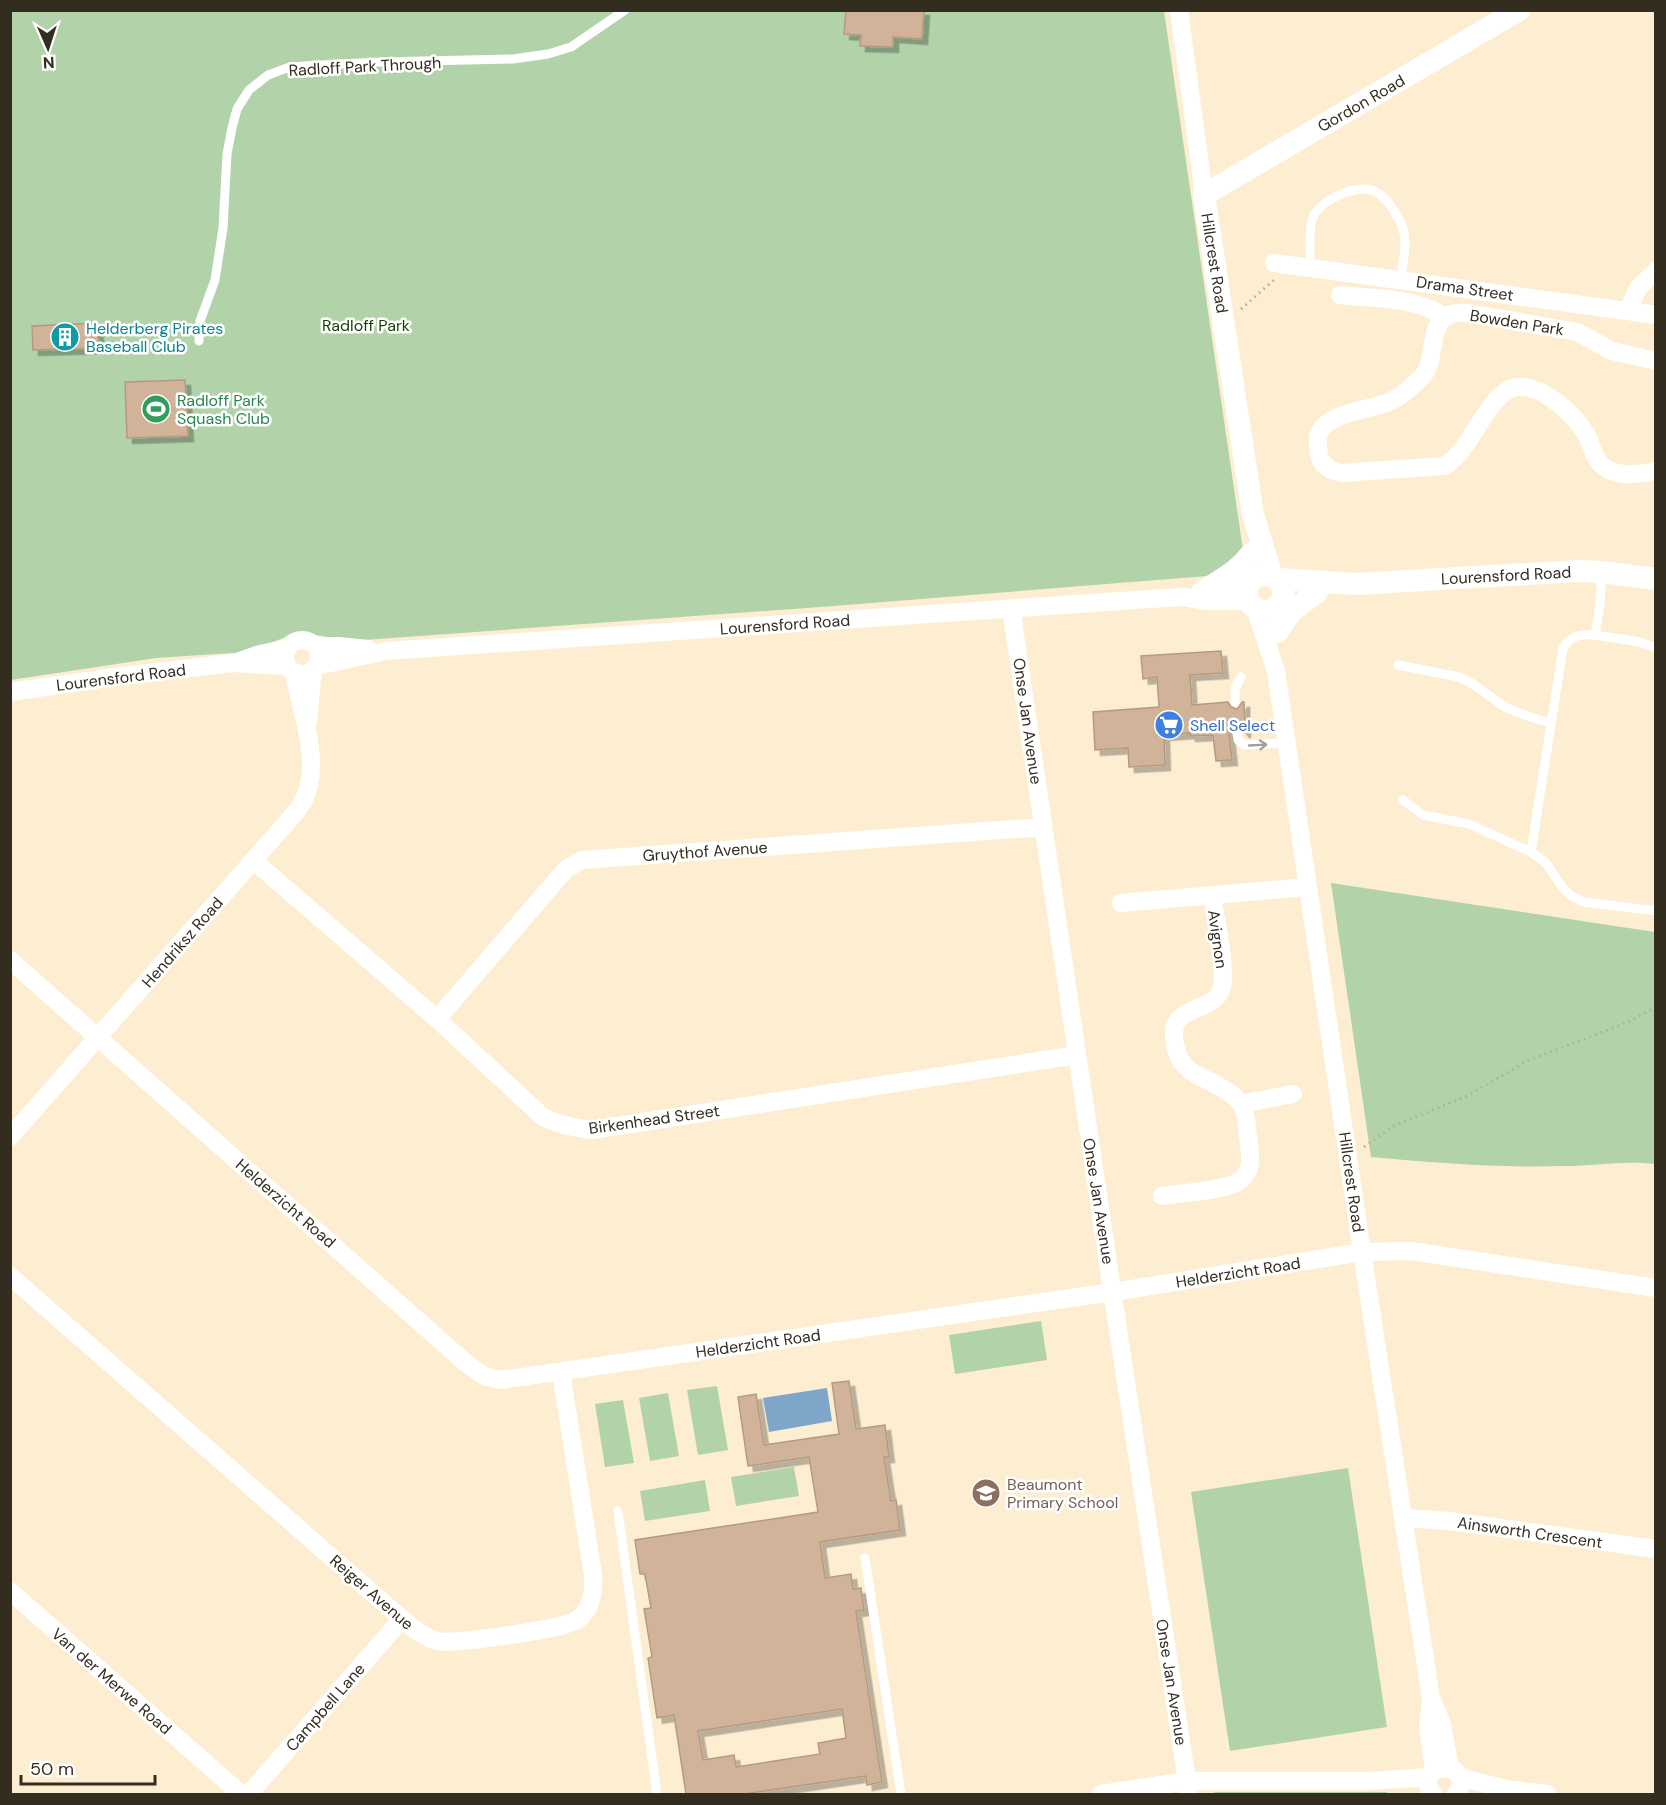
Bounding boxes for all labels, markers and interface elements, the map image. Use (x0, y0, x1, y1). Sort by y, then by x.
north arrow (18, 18, 78, 78)
text: N (42, 52, 55, 73)
street label: Radloff Park Through (288, 52, 442, 81)
street label: Gordon Road (1314, 70, 1409, 137)
street label: Hillcrest Road (1196, 211, 1233, 315)
street label: Drama Street (1415, 271, 1515, 306)
street label: Bowden Park (1468, 305, 1565, 340)
park label: Radloff Park (322, 315, 410, 336)
place label: Helderberg Pirates Baseball Club (86, 318, 223, 357)
building icon: Helderberg Pirates Baseball Club (49, 321, 81, 353)
place label: Radloff Park Squash Club (177, 390, 270, 429)
sports icon: Radloff Park Squash Club (140, 393, 172, 425)
street label: Lourensford Road (1440, 562, 1572, 589)
street label: Lourensford Road (719, 609, 851, 640)
street label: Onse Jan Avenue (1008, 656, 1047, 786)
street label: Lourensford Road (55, 659, 187, 696)
supermarket icon: Shell Select (1153, 709, 1185, 741)
place label: Shell Select (1190, 715, 1275, 736)
one-way arrow (1248, 739, 1267, 750)
street label: Gruythof Avenue (642, 837, 768, 866)
street label: Hendriksz Road (137, 893, 228, 992)
street label: Avignon (1203, 908, 1232, 970)
street label: Birkenhead Street (587, 1100, 721, 1139)
street label: Hillcrest Road (1334, 1131, 1369, 1234)
street label: Onse Jan Avenue (1078, 1136, 1119, 1266)
street label: Helderzicht Road (231, 1154, 340, 1253)
street label: Helderzicht Road (1174, 1252, 1302, 1293)
street label: Helderzicht Road (694, 1324, 822, 1363)
place label: Beaumont Primary School (1007, 1474, 1118, 1513)
school or university icon: Beaumont Primary School (970, 1477, 1002, 1509)
street label: Ainsworth Crescent (1456, 1512, 1604, 1553)
street label: Reiger Avenue (325, 1550, 418, 1634)
street label: Onse Jan Avenue (1151, 1617, 1192, 1747)
street label: Van der Merwe Road (47, 1624, 176, 1739)
street label: Campbell Lane (281, 1659, 370, 1756)
scale bar (21, 1748, 154, 1786)
text: 50 m (30, 1757, 74, 1781)

